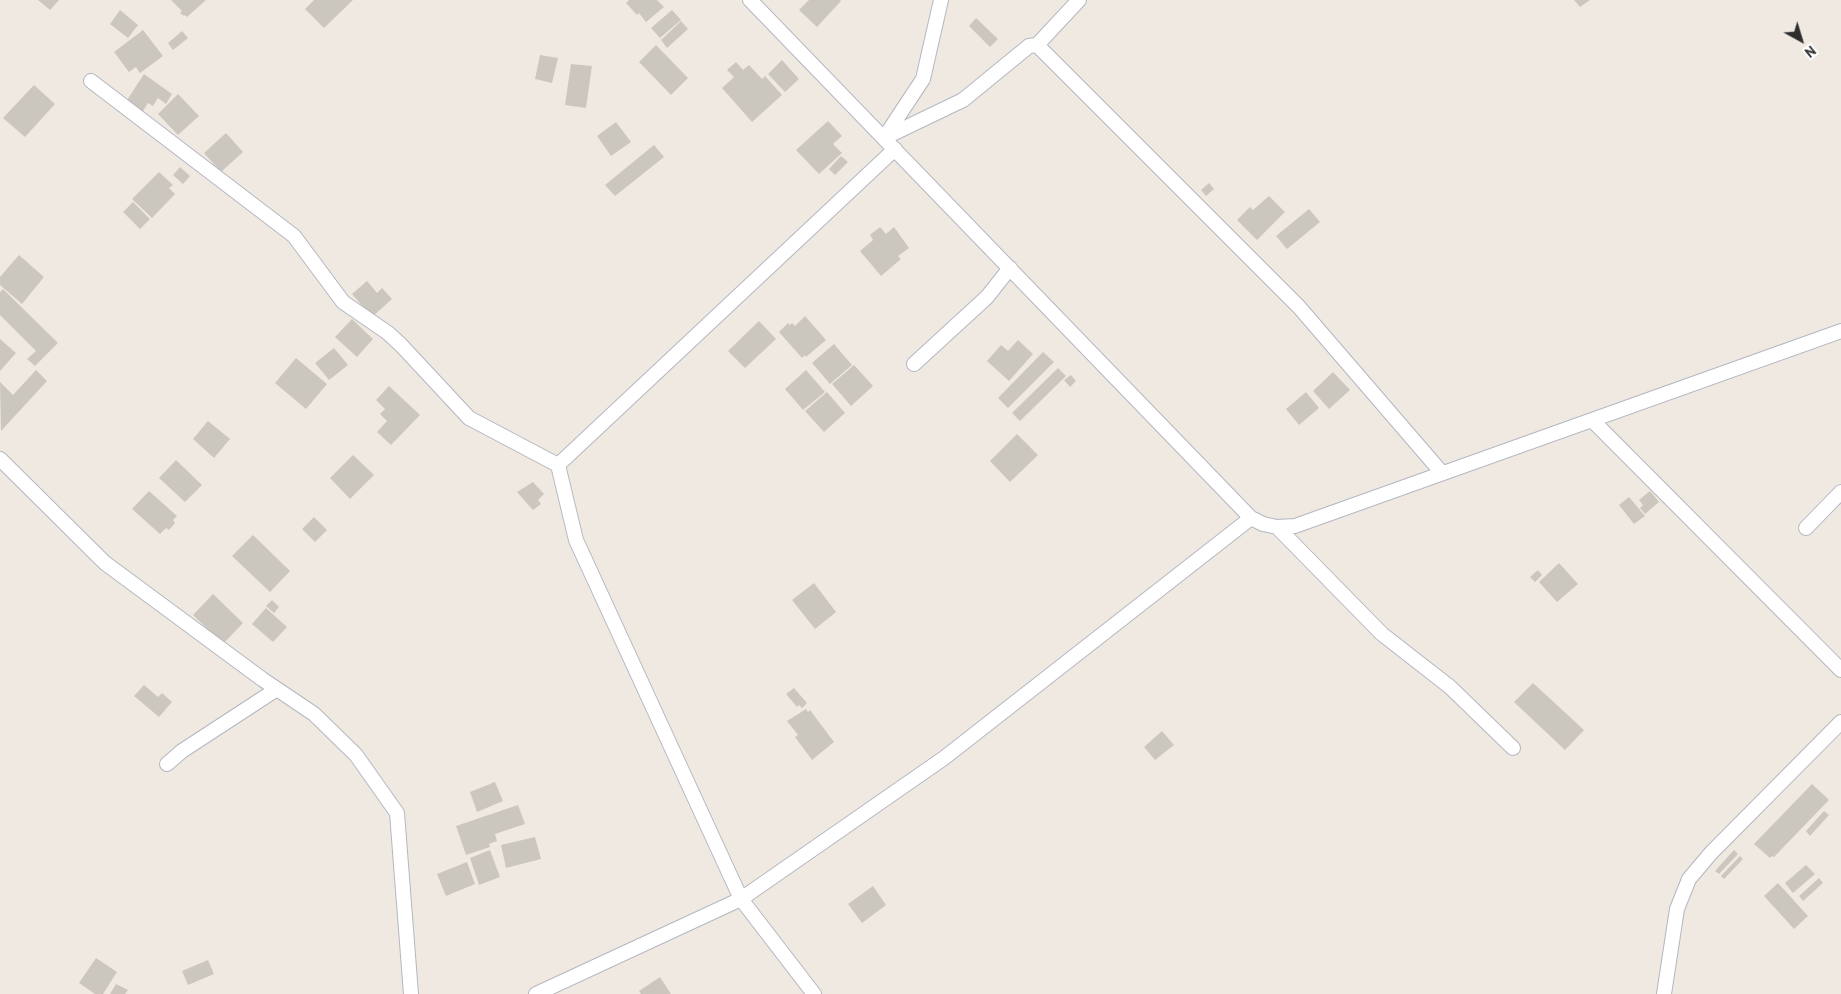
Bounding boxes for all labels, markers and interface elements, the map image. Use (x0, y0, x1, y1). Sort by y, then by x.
north arrow (1776, 15, 1826, 65)
text: N (1801, 42, 1820, 62)

